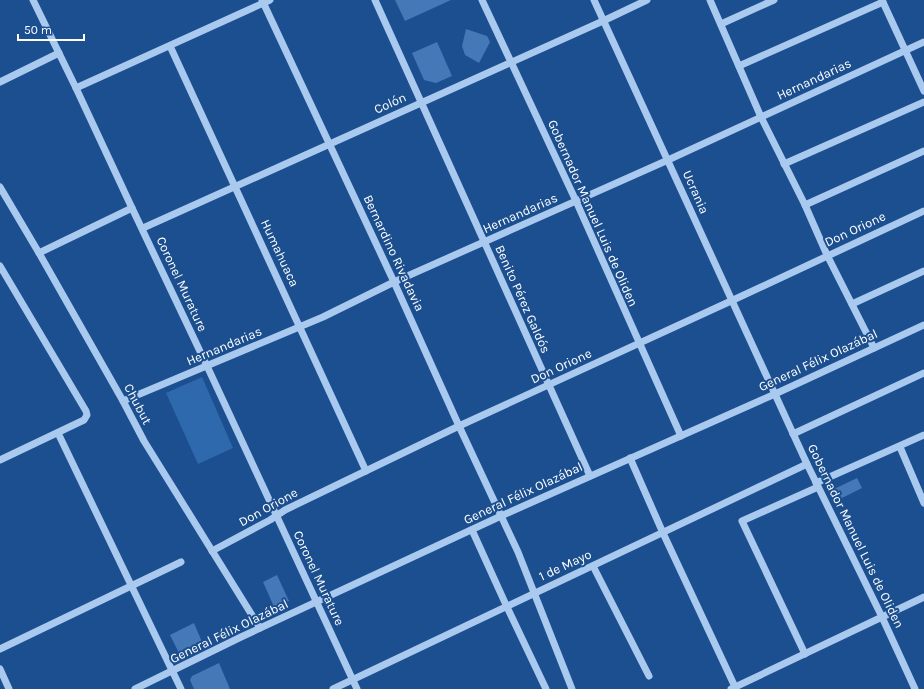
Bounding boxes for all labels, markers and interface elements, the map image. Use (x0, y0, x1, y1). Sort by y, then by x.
scale bar (18, 16, 84, 42)
text: 50 m (24, 23, 52, 37)
street label: Hernandarias (774, 55, 854, 103)
street label: Colón (372, 89, 408, 117)
street label: Gobernador Manuel Luis de Oliden (545, 117, 641, 309)
street label: Ucrania (680, 168, 712, 216)
street label: Hernandarias (480, 190, 560, 236)
street label: Bernardino Rivadavia (360, 192, 428, 314)
street label: Don Orione (822, 208, 888, 250)
street label: Humahuaca (258, 217, 302, 289)
street label: Coronel Murature (153, 234, 211, 334)
street label: Benito Pérez Galdós (492, 243, 554, 356)
street label: Hernandarias (184, 323, 264, 369)
street label: General Félix Olazábal (756, 326, 880, 394)
street label: Don Orione (528, 345, 594, 387)
street label: Chubut (121, 381, 155, 427)
street label: Gobernador Manuel Luis de Oliden (805, 442, 907, 630)
street label: General Félix Olazábal (461, 459, 585, 527)
street label: Don Orione (236, 484, 300, 529)
street label: Coronel Murature (290, 528, 348, 628)
street label: 1 de Mayo (536, 546, 594, 584)
street label: General Félix Olazábal (167, 596, 291, 666)

